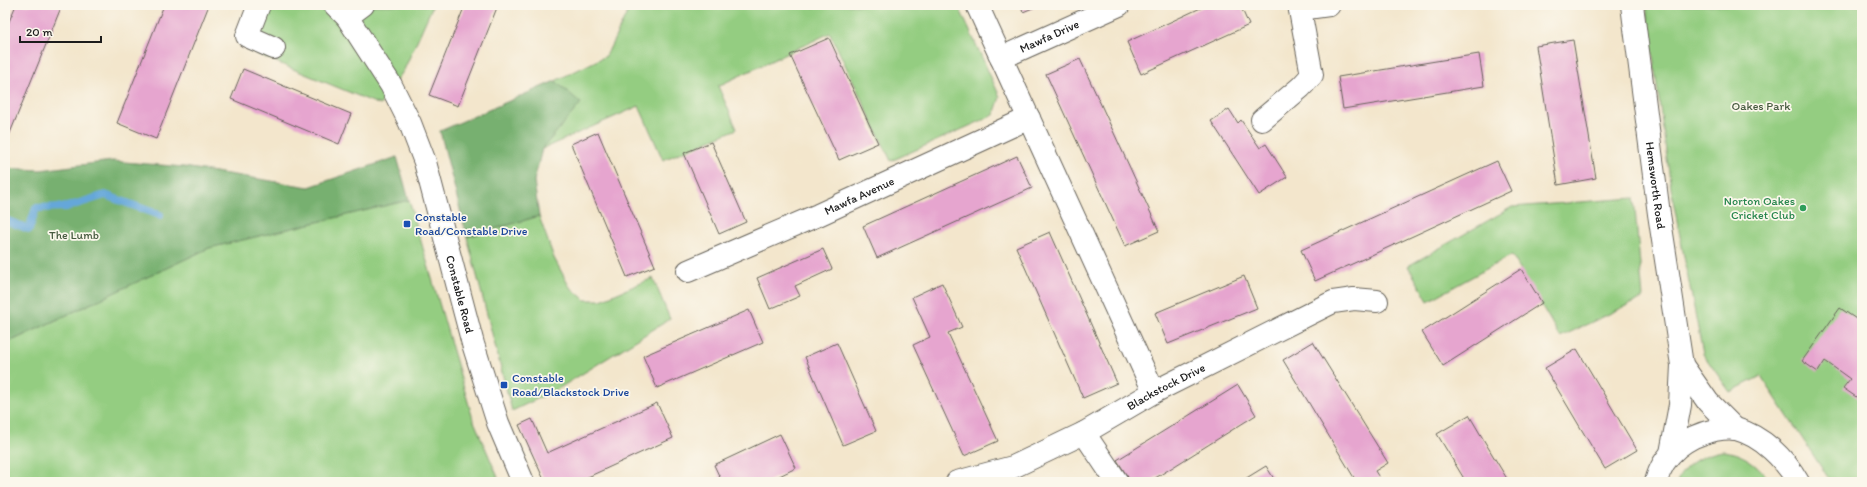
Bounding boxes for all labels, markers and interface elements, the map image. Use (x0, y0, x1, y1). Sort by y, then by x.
street label: Mawfa Drive (1017, 17, 1082, 56)
scale bar (20, 18, 101, 44)
text: 20 m (26, 25, 53, 39)
park label: Oakes Park (1732, 99, 1791, 113)
street label: Hemsworth Road (1643, 141, 1668, 231)
street label: Mawfa Avenue (822, 174, 897, 218)
place label: Norton Oakes Cricket Club (1724, 194, 1795, 222)
marker: Norton Oakes Cricket Club (1798, 203, 1808, 213)
place label: Constable Road/Constable Drive (415, 210, 528, 238)
marker: Constable Road/Constable Drive (402, 219, 412, 229)
park label: The Lumb (49, 228, 99, 242)
street label: Constable Road (443, 254, 477, 335)
street label: Blackstock Drive (1125, 360, 1208, 413)
place label: Constable Road/Blackstock Drive (512, 371, 629, 399)
marker: Constable Road/Blackstock Drive (499, 380, 509, 390)

